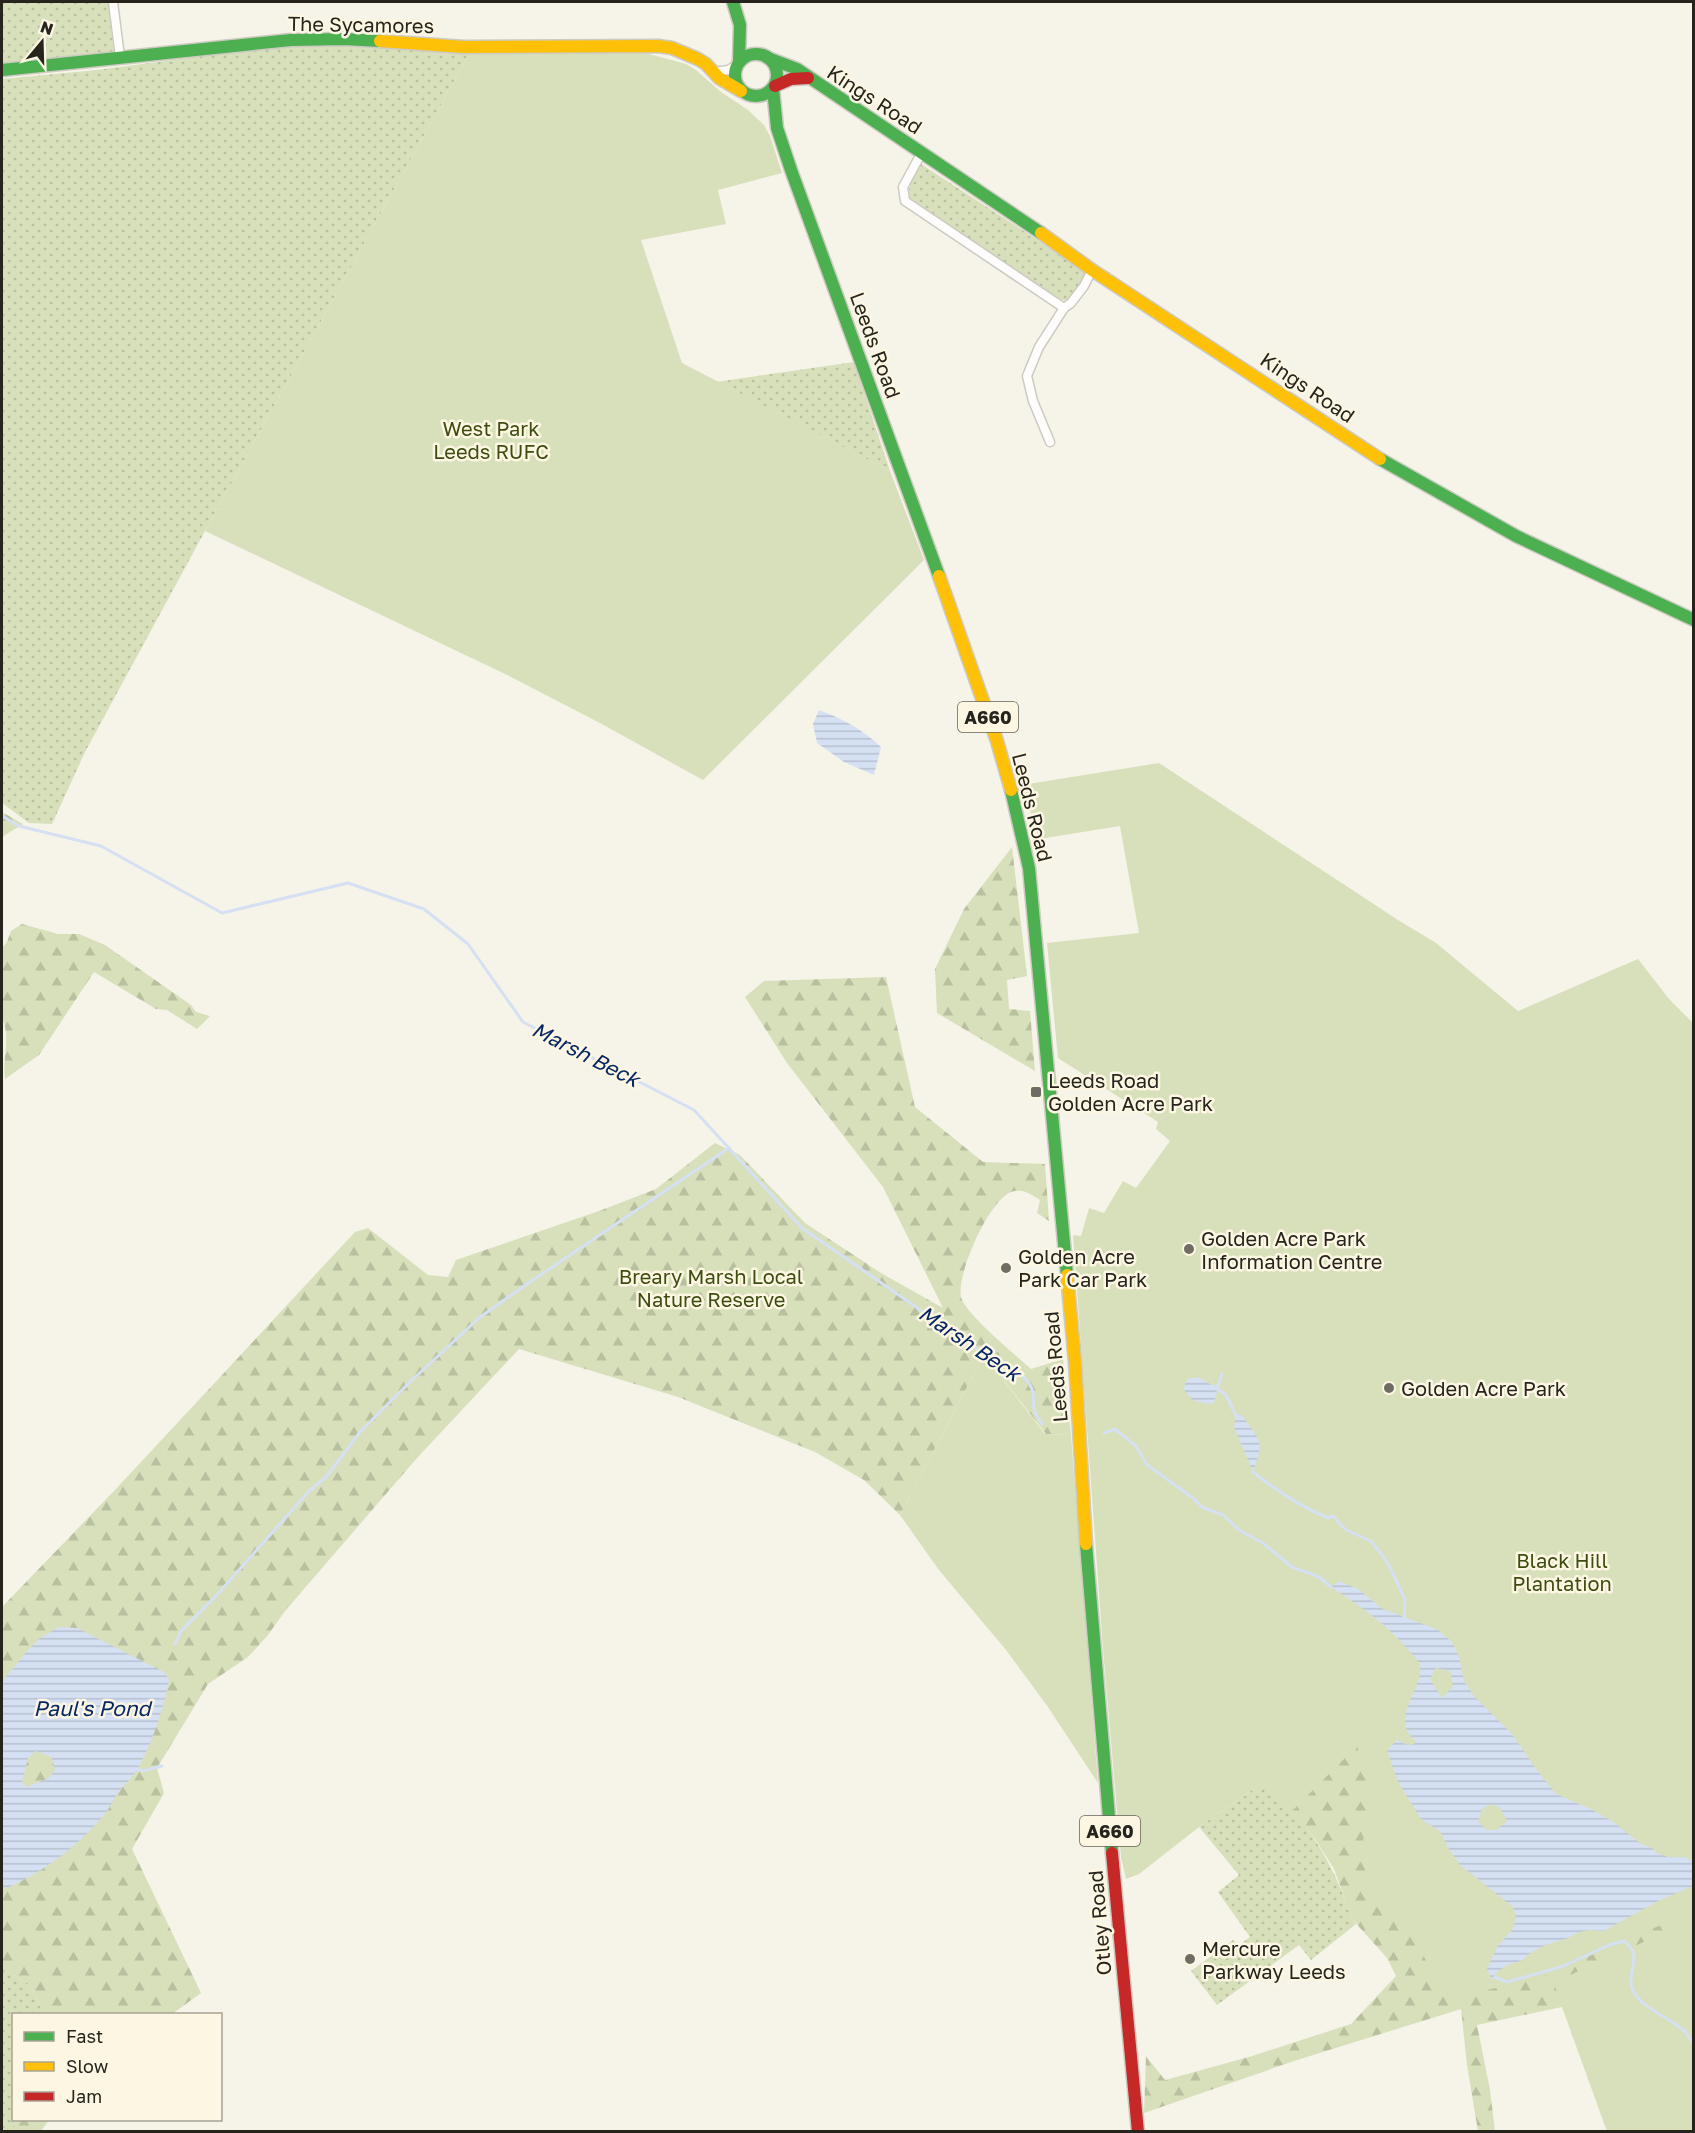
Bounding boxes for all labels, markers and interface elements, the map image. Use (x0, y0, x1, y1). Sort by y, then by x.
street label: The Sycamores (288, 11, 434, 37)
north arrow (12, 12, 72, 72)
text: N (38, 16, 56, 39)
street label: Kings Road (823, 59, 927, 139)
street label: Leeds Road (846, 289, 906, 401)
street label: Kings Road (1256, 347, 1360, 427)
park label: West Park Leeds RUFC (433, 416, 549, 463)
road number: A660 (958, 702, 1018, 732)
street label: Leeds Road (1008, 750, 1058, 864)
water label: Marsh Beck (528, 1016, 646, 1093)
place label: Leeds Road Golden Acre Park (1048, 1068, 1213, 1115)
marker: Leeds Road Golden Acre Park (1029, 1085, 1043, 1099)
place label: Golden Acre Park Information Centre (1201, 1226, 1382, 1273)
marker: Golden Acre Park Information Centre (1182, 1242, 1196, 1256)
place label: Golden Acre Park Car Park (1018, 1244, 1147, 1291)
marker: Golden Acre Park Car Park (999, 1261, 1013, 1275)
park label: Breary Marsh Local Nature Reserve (619, 1264, 803, 1311)
water label: Marsh Beck (914, 1300, 1028, 1388)
street label: Leeds Road (1038, 1311, 1072, 1423)
place label: Golden Acre Park (1401, 1376, 1566, 1400)
marker: Golden Acre Park (1382, 1381, 1396, 1395)
park label: Black Hill Plantation (1512, 1548, 1612, 1595)
water label: Paul's Pond (34, 1695, 153, 1721)
road number: A660 (1080, 1816, 1140, 1846)
street label: Otley Road (1082, 1869, 1116, 1977)
place label: Mercure Parkway Leeds (1202, 1936, 1346, 1983)
marker: Mercure Parkway Leeds (1183, 1952, 1197, 1966)
legend (12, 2013, 222, 2121)
text: Fast (66, 2025, 103, 2047)
text: Slow (66, 2055, 109, 2077)
text: Jam (66, 2085, 102, 2107)

